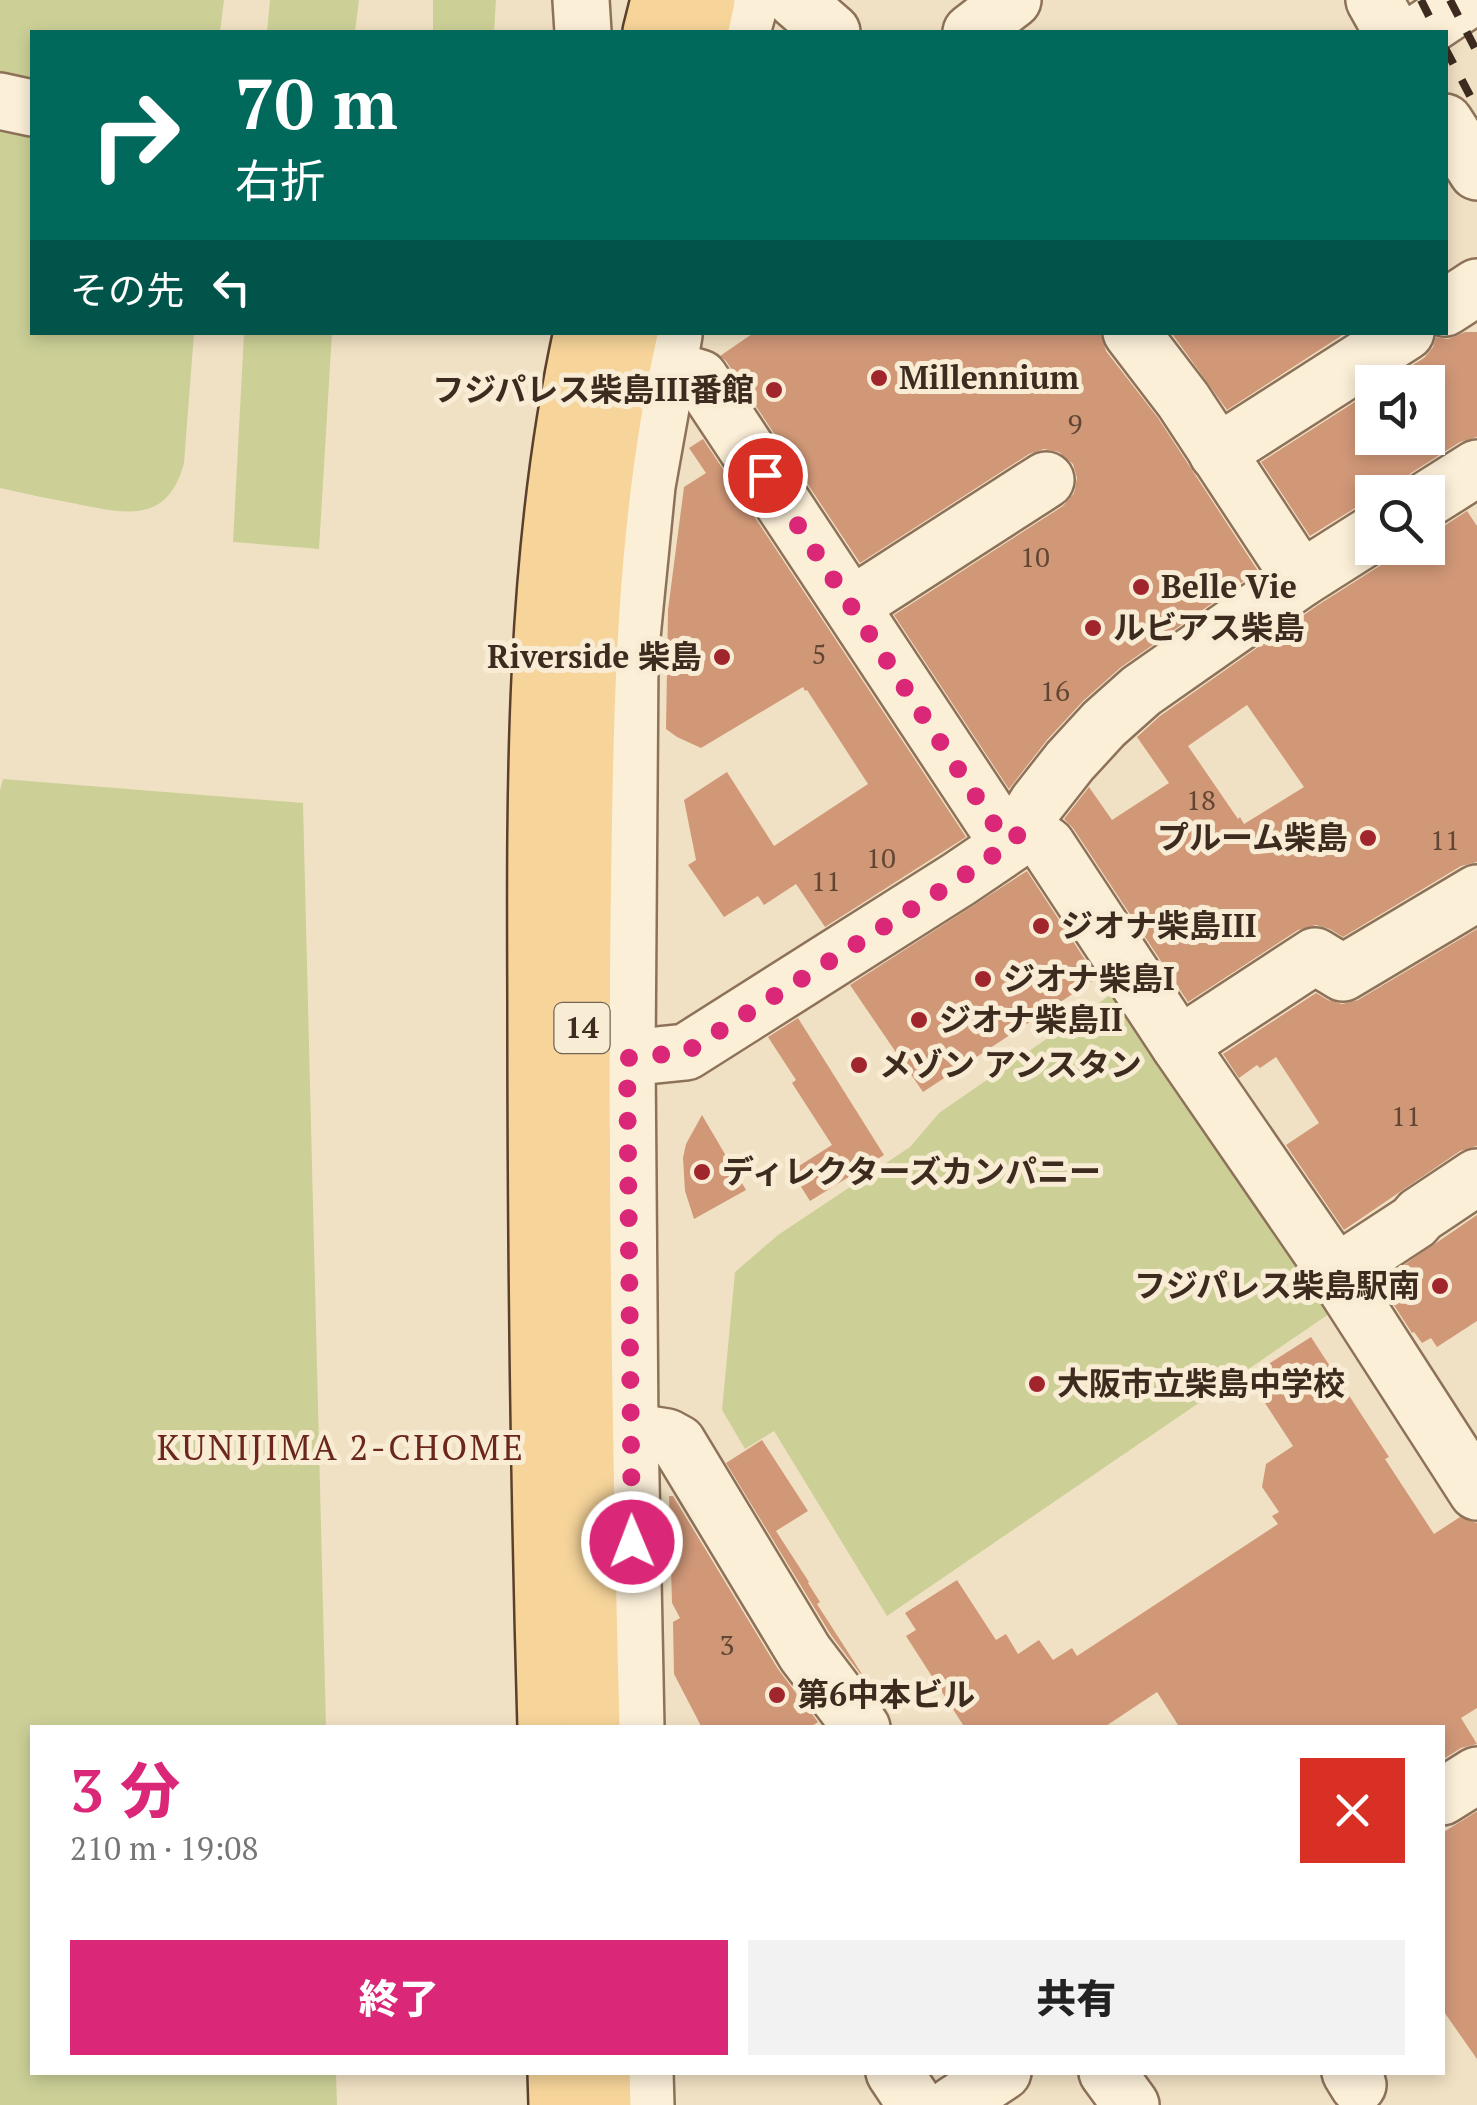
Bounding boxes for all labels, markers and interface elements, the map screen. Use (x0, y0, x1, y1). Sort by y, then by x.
text: 70 m (235, 56, 398, 149)
icon: right (70, 70, 200, 200)
text: 右折 (235, 150, 325, 210)
icon: left (204, 260, 259, 315)
text: その先 (70, 265, 184, 315)
place label: Millennium (899, 356, 1080, 398)
map controls (1355, 365, 1445, 565)
button: sound (1355, 365, 1445, 455)
marker: Millennium (868, 367, 890, 389)
place label: フジパレス柴島III番館 (432, 368, 754, 410)
marker: フジパレス柴島III番館 (763, 379, 785, 401)
house number: 9 (1068, 405, 1082, 442)
pin (723, 433, 808, 518)
icon: arrive (738, 448, 793, 503)
button: search (1355, 475, 1445, 565)
house number: 10 (1020, 538, 1050, 575)
place label: Belle Vie (1161, 565, 1297, 607)
marker: Belle Vie (1130, 576, 1152, 598)
place label: ルビアス柴島 (1113, 606, 1305, 648)
marker: ルビアス柴島 (1082, 617, 1104, 639)
place label: Riverside 柴島 (487, 635, 702, 677)
house number: 5 (812, 635, 826, 672)
marker: Riverside 柴島 (711, 646, 733, 668)
house number: 16 (1040, 672, 1070, 709)
house number: 18 (1186, 781, 1216, 818)
place label: プルーム柴島 (1157, 816, 1348, 858)
house number: 11 (1430, 821, 1460, 858)
marker: プルーム柴島 (1357, 827, 1379, 849)
house number: 10 (866, 839, 896, 876)
house number: 11 (811, 862, 841, 899)
place label: ジオナ柴島III (1061, 904, 1257, 946)
marker: ジオナ柴島III (1030, 915, 1052, 937)
place label: ジオナ柴島I (1003, 957, 1175, 999)
marker: ジオナ柴島I (972, 968, 994, 990)
place label: ジオナ柴島II (939, 998, 1123, 1040)
road number: 14 (554, 1003, 610, 1053)
marker: ジオナ柴島II (908, 1009, 930, 1031)
place label: メゾン アンスタン (879, 1043, 1142, 1085)
marker: メゾン アンスタン (848, 1054, 870, 1076)
house number: 11 (1391, 1097, 1421, 1134)
place label: ディレクターズカンパニー (722, 1150, 1101, 1192)
marker: ディレクターズカンパニー (691, 1161, 713, 1183)
place label: フジパレス柴島駅南 (1134, 1264, 1420, 1306)
marker: フジパレス柴島駅南 (1429, 1275, 1451, 1297)
place label: 大阪市立柴島中学校 (1057, 1362, 1345, 1404)
marker: 大阪市立柴島中学校 (1026, 1373, 1048, 1395)
district label: KUNIJIMA 2-CHOME (157, 1424, 525, 1470)
position arrow (580, 1490, 684, 1594)
house number: 3 (720, 1626, 734, 1663)
place label: 第6中本ビル (797, 1673, 975, 1715)
marker: 第6中本ビル (766, 1684, 788, 1706)
text: 3 分 (70, 1750, 180, 1829)
button: close (1300, 1758, 1405, 1863)
text: 210 m · 19:08 (70, 1827, 258, 1869)
button: 終了 (70, 1940, 728, 2055)
button: 共有 (748, 1940, 1405, 2055)

